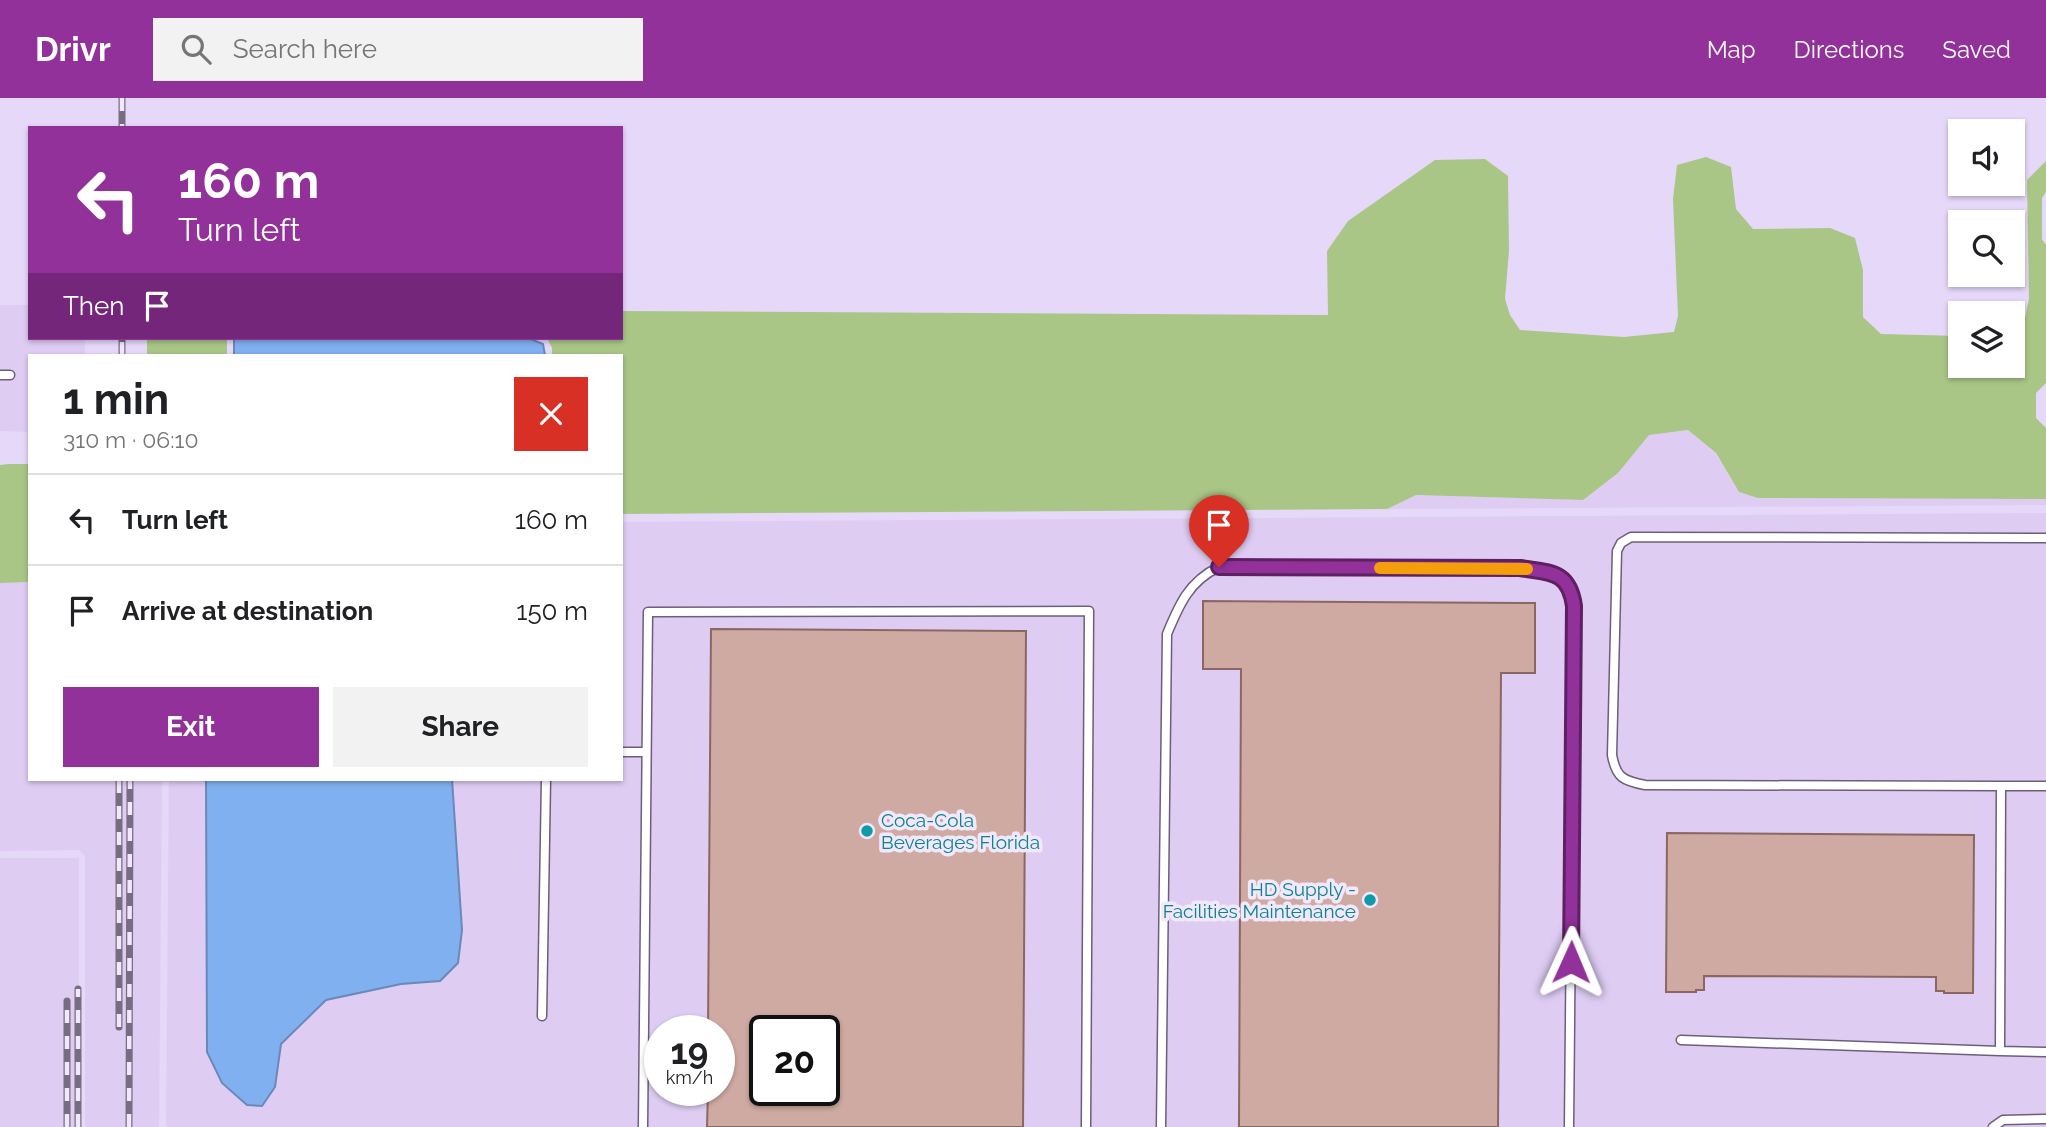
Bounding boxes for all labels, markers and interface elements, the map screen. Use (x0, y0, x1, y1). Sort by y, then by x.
search box (153, 18, 643, 81)
text: Drivr (35, 30, 111, 69)
icon: search (177, 30, 215, 68)
text: Search here (233, 34, 377, 64)
text: Map (1707, 35, 1756, 64)
text: Directions (1794, 35, 1904, 64)
text: Saved (1942, 35, 2011, 64)
map controls (1948, 119, 2025, 378)
button: sound (1948, 119, 2025, 196)
text: 160 m (178, 152, 319, 209)
icon: left (63, 154, 154, 245)
button: search (1948, 210, 2025, 287)
text: Turn left (178, 211, 300, 248)
icon: arrive (138, 287, 176, 325)
text: Then (63, 291, 124, 321)
button: layers (1948, 301, 2025, 378)
text: 1 min (63, 375, 169, 424)
button: close (514, 377, 588, 451)
text: 310 m · 06:10 (63, 426, 198, 453)
pin (1189, 495, 1249, 567)
icon: left (63, 501, 101, 539)
text: Turn left (122, 505, 228, 535)
text: 160 m (515, 505, 588, 535)
icon: arrive (1200, 506, 1238, 544)
icon: arrive (63, 592, 101, 630)
text: Arrive at destination (122, 596, 373, 626)
text: 150 m (516, 596, 588, 626)
button: Exit (63, 687, 319, 767)
button: Share (333, 687, 588, 767)
place label: Coca-Cola Beverages Florida (881, 809, 1040, 853)
marker: Coca-Cola Beverages Florida (859, 823, 875, 839)
place label: HD Supply - Facilities Maintenance (1163, 878, 1356, 922)
marker: HD Supply - Facilities Maintenance (1362, 892, 1378, 908)
position arrow (1534, 925, 1608, 999)
speed limit sign: 20 (749, 1015, 840, 1106)
text: 19 (671, 1031, 708, 1072)
text: km/h (666, 1067, 713, 1088)

